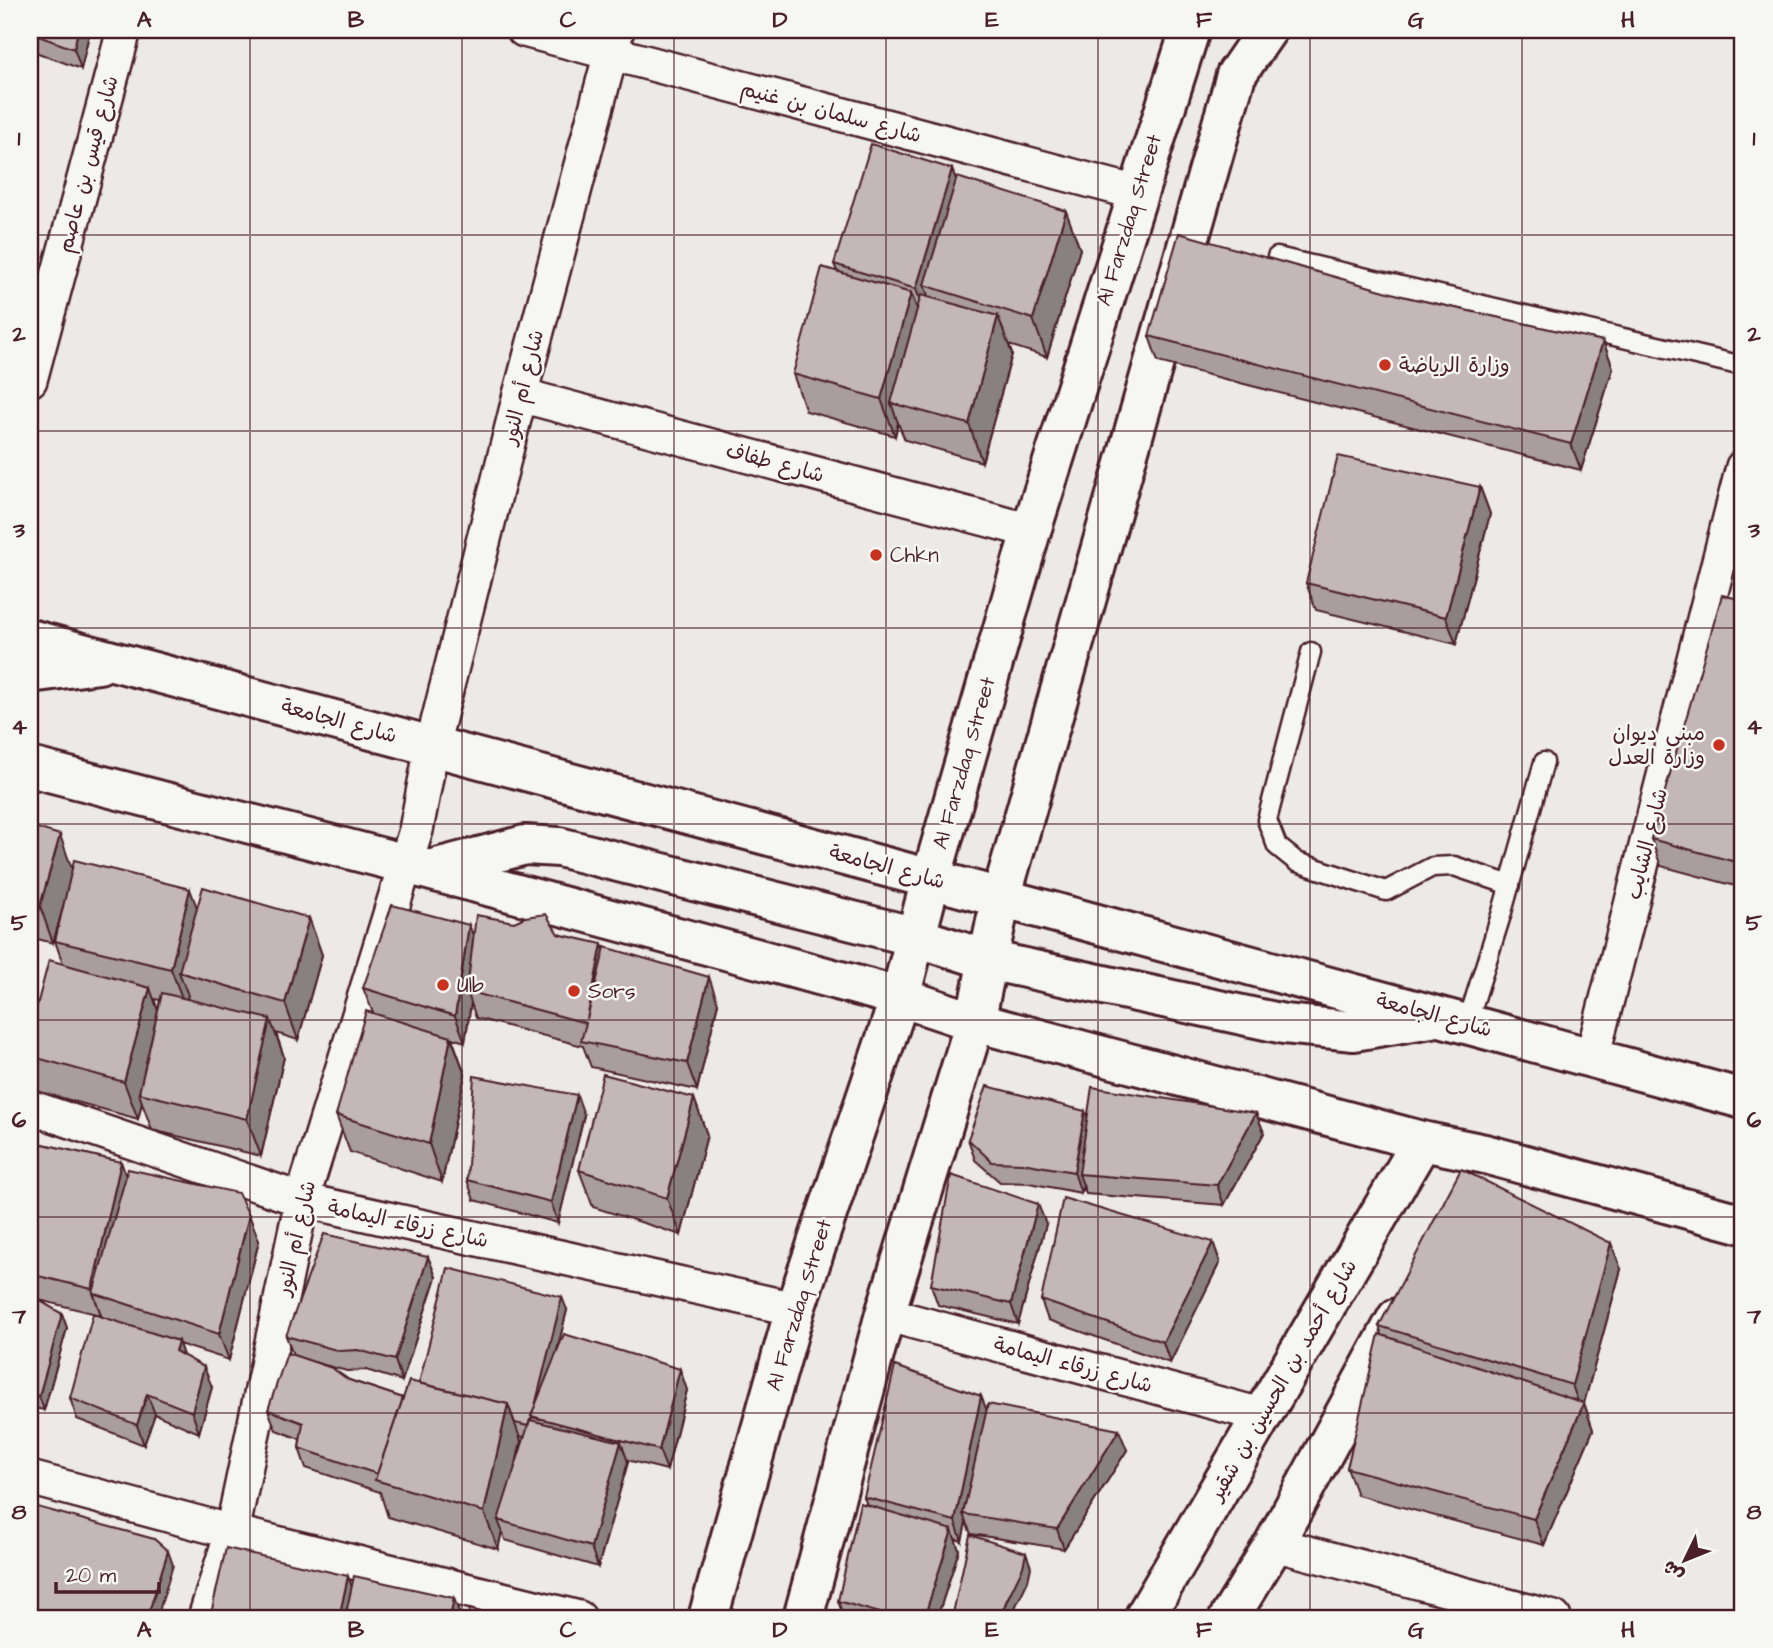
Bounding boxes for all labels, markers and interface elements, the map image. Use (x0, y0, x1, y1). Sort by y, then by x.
text: A (137, 4, 152, 36)
text: B (348, 4, 365, 36)
text: C (560, 4, 577, 36)
text: D (773, 4, 788, 36)
text: E (985, 4, 999, 36)
text: F (1196, 4, 1213, 36)
text: G (1408, 4, 1424, 36)
text: H (1621, 4, 1635, 36)
street label: شارع قيس بن عاصم (50, 72, 127, 256)
street label: شارع سلمان بن غنيم (737, 74, 925, 151)
text: 1 (18, 122, 21, 154)
text: 1 (1753, 122, 1756, 154)
street label: Al Farzdaq Street (1089, 130, 1169, 309)
text: 2 (11, 318, 26, 350)
text: 2 (1746, 318, 1761, 350)
street label: شارع أم النور (494, 327, 552, 450)
place label: وزارة الرياضة (1399, 351, 1510, 380)
marker: وزارة الرياضة (1377, 357, 1393, 373)
street label: شارع طفاف (723, 436, 827, 490)
text: 3 (12, 514, 25, 546)
text: 3 (1747, 514, 1760, 546)
place label: Chkn (890, 541, 939, 570)
marker: Chkn (868, 547, 884, 563)
street label: Al Farzdaq Street (926, 673, 1003, 852)
street label: شارع الجامعة (278, 692, 400, 750)
text: 4 (11, 711, 27, 743)
text: 4 (1746, 711, 1762, 743)
place label: مبنى ديوان وزارة العدل (1608, 719, 1705, 772)
marker: مبنى ديوان وزارة العدل (1711, 737, 1727, 753)
street label: شارع الشايب (1619, 785, 1675, 903)
street label: شارع الجامعة (826, 838, 948, 896)
text: 5 (11, 907, 28, 939)
text: 5 (1746, 907, 1763, 939)
place label: Ulb (457, 971, 484, 1000)
marker: Ulb (435, 977, 451, 993)
place label: Sors (588, 977, 635, 1006)
marker: Sors (566, 983, 582, 999)
street label: شارع الجامعة (1373, 986, 1495, 1044)
text: 6 (12, 1104, 27, 1136)
text: 6 (1747, 1104, 1762, 1136)
street label: شارع أم النور (268, 1178, 324, 1301)
street label: شارع زرقاء اليمامة (325, 1193, 491, 1255)
street label: Al Farzdaq Street (759, 1215, 839, 1394)
street label: شارع أحمد بن الحسين بن شقير (1201, 1254, 1364, 1508)
text: 7 (11, 1300, 27, 1332)
text: 7 (1746, 1300, 1762, 1332)
street label: شارع زرقاء اليمامة (990, 1330, 1156, 1400)
text: 8 (12, 1496, 27, 1528)
text: 8 (1747, 1496, 1762, 1528)
north arrow (1650, 1526, 1720, 1596)
scale bar (56, 1550, 159, 1594)
text: ش (1657, 1554, 1691, 1587)
text: 20 m (66, 1561, 117, 1590)
text: A (137, 1614, 152, 1646)
text: B (348, 1614, 365, 1646)
text: C (560, 1614, 577, 1646)
text: D (773, 1614, 788, 1646)
text: E (985, 1614, 999, 1646)
text: F (1196, 1614, 1213, 1646)
text: G (1408, 1614, 1424, 1646)
text: H (1621, 1614, 1635, 1646)

